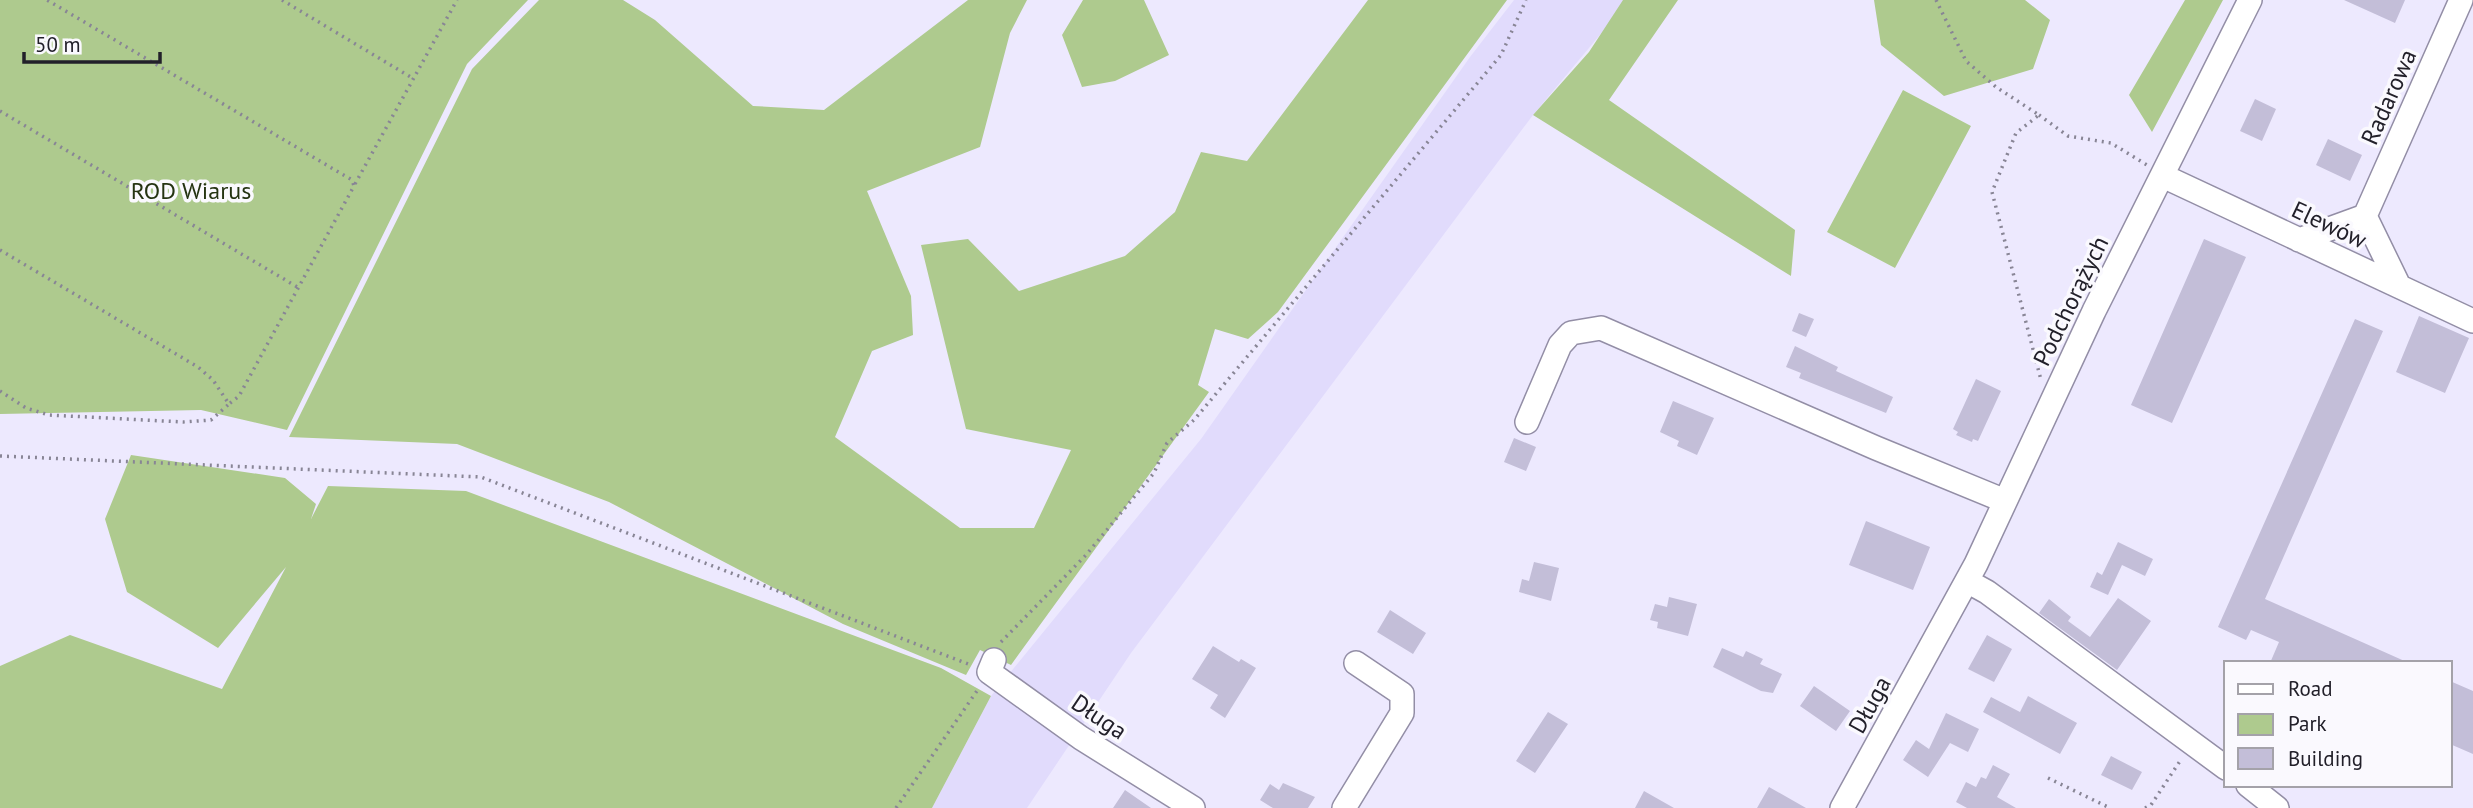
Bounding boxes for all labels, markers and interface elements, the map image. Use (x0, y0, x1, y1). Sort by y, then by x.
scale bar (24, 21, 161, 65)
text: 50 m (35, 31, 81, 58)
street label: Radarowa (2354, 44, 2423, 149)
park label: ROD Wiarus (131, 175, 251, 206)
street label: Elewów (2287, 194, 2372, 256)
street label: Podchorążych (2026, 231, 2115, 371)
legend (2224, 661, 2452, 787)
street label: Długa (1841, 671, 1898, 739)
text: Road (2288, 675, 2332, 702)
street label: Długa (1066, 687, 1133, 746)
text: Park (2288, 710, 2327, 737)
text: Building (2288, 745, 2363, 772)

